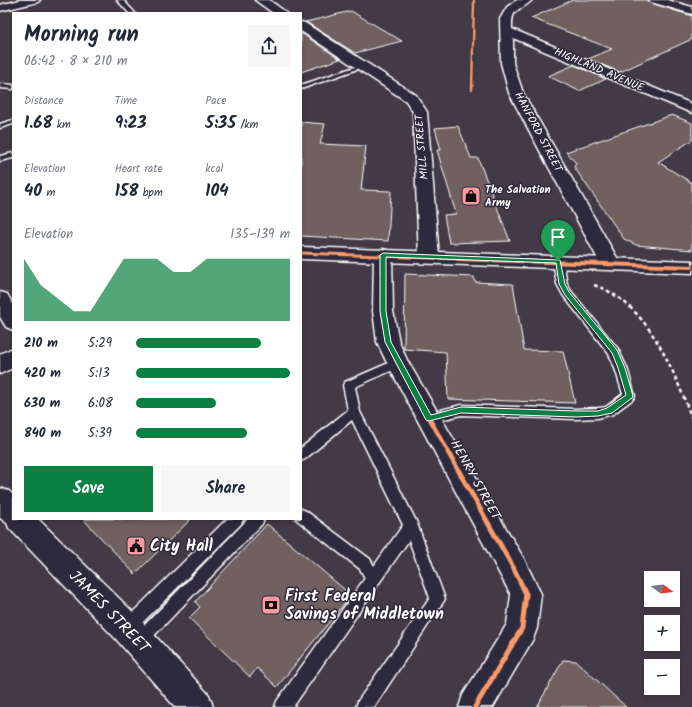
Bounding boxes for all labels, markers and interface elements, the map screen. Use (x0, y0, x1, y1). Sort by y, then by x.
text: Morning run (24, 18, 139, 53)
button: share (248, 25, 290, 67)
street label: HIGHLAND AVENUE (551, 43, 647, 97)
text: 06:42 · 8 × 210 m (24, 51, 127, 72)
street label: HANFORD STREET (509, 89, 567, 176)
text: Distance (24, 92, 64, 110)
text: Time (115, 92, 137, 110)
text: Pace (205, 92, 226, 110)
text: 1.68 (24, 110, 52, 137)
text: 9:23 (115, 110, 147, 137)
text: 5:35 (205, 110, 236, 137)
street label: MILL STREET (410, 113, 434, 180)
text: km (52, 116, 71, 134)
text: /km (236, 116, 258, 134)
text: Elevation (24, 160, 66, 178)
text: Heart rate (115, 160, 162, 178)
text: kcal (205, 160, 223, 178)
text: 40 (24, 178, 42, 205)
text: 158 (115, 178, 138, 205)
text: 104 (205, 178, 228, 205)
place label: The Salvation Army (485, 181, 551, 212)
text: m (42, 184, 55, 202)
text: bpm (138, 184, 163, 202)
shop icon: The Salvation Army (460, 185, 482, 207)
pin (541, 220, 575, 261)
text: Elevation (24, 224, 73, 245)
text: 135–139 m (230, 224, 290, 245)
icon: arrive (547, 226, 569, 248)
text: 210 m (24, 333, 58, 354)
text: 5:29 (88, 333, 112, 354)
text: 420 m (24, 363, 61, 384)
text: 5:13 (88, 363, 110, 384)
text: 630 m (24, 393, 60, 414)
text: 6:08 (88, 393, 113, 414)
text: 840 m (24, 423, 61, 444)
text: 5:39 (88, 423, 112, 444)
street label: HENRY STREET (444, 436, 506, 525)
button: Save (24, 466, 153, 512)
button: Share (161, 466, 290, 512)
place label: City Hall (150, 534, 214, 559)
public building icon: City Hall (125, 535, 147, 557)
street label: JAMES STREET (63, 565, 156, 660)
north arrow (644, 571, 680, 607)
map controls (644, 571, 680, 695)
place label: First Federal Savings of Middletown (285, 584, 444, 627)
bank icon: First Federal Savings of Middletown (260, 594, 282, 616)
button: + (644, 615, 680, 651)
button: − (644, 659, 680, 695)

